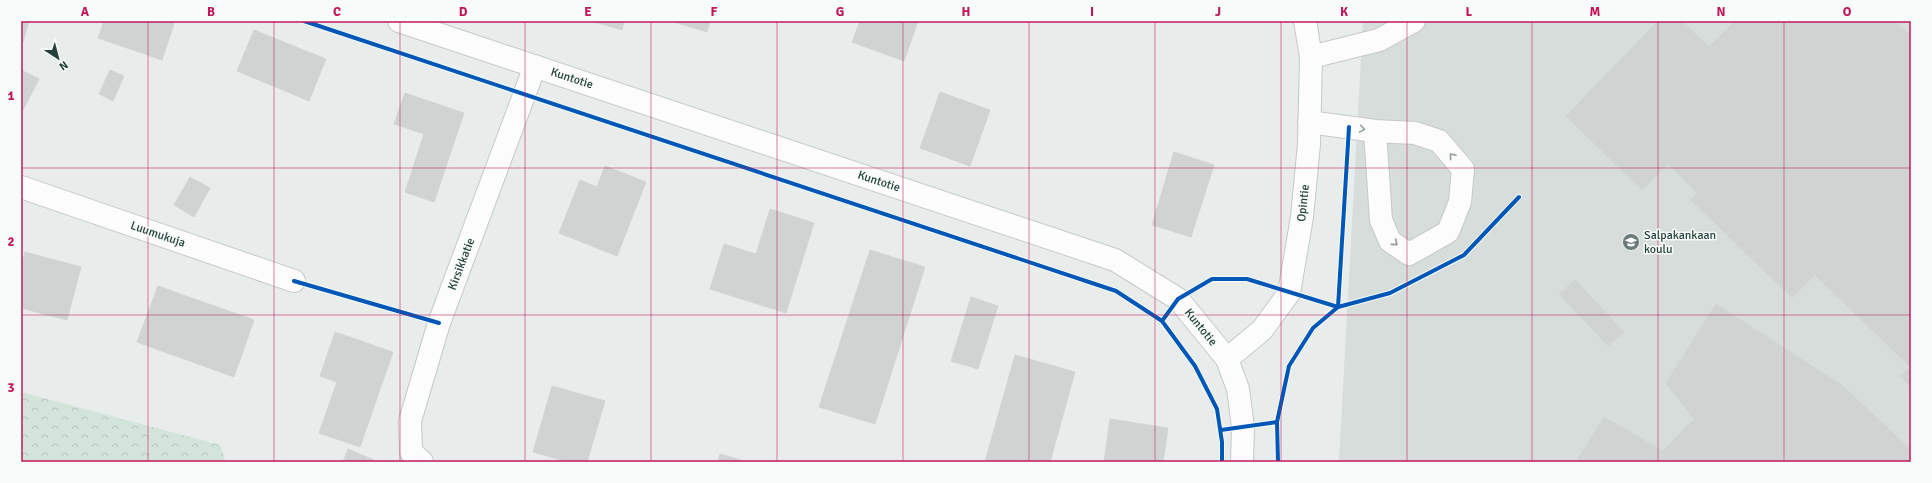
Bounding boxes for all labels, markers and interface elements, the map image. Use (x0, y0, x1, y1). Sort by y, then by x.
text: A (81, 4, 90, 20)
text: B (207, 4, 215, 20)
text: C (333, 4, 341, 20)
text: D (459, 4, 468, 20)
text: E (584, 4, 592, 20)
text: F (711, 4, 718, 20)
text: G (836, 4, 844, 20)
text: H (962, 4, 970, 20)
text: I (1090, 4, 1094, 20)
text: J (1215, 4, 1221, 20)
text: K (1340, 4, 1348, 20)
text: L (1466, 4, 1473, 20)
text: M (1590, 4, 1601, 20)
text: N (1716, 4, 1726, 20)
text: O (1843, 4, 1852, 20)
north arrow (38, 38, 78, 78)
text: N (57, 58, 71, 73)
street label: Kuntotie (549, 65, 595, 92)
text: 1 (7, 88, 15, 104)
one-way arrow (1359, 124, 1365, 133)
one-way arrow (1450, 154, 1457, 161)
street label: Kuntotie (856, 168, 902, 195)
street label: Opintie (1294, 184, 1313, 223)
street label: Luumukuja (128, 218, 187, 251)
place label: Salpakankaan koulu (1644, 228, 1716, 257)
school or university icon: Salpakankaan koulu (1621, 232, 1641, 252)
text: 2 (7, 234, 15, 250)
street label: Kirsikkatie (445, 236, 478, 292)
one-way arrow (1390, 239, 1398, 246)
street label: Kuntotie (1181, 306, 1220, 349)
text: 3 (7, 380, 15, 396)

